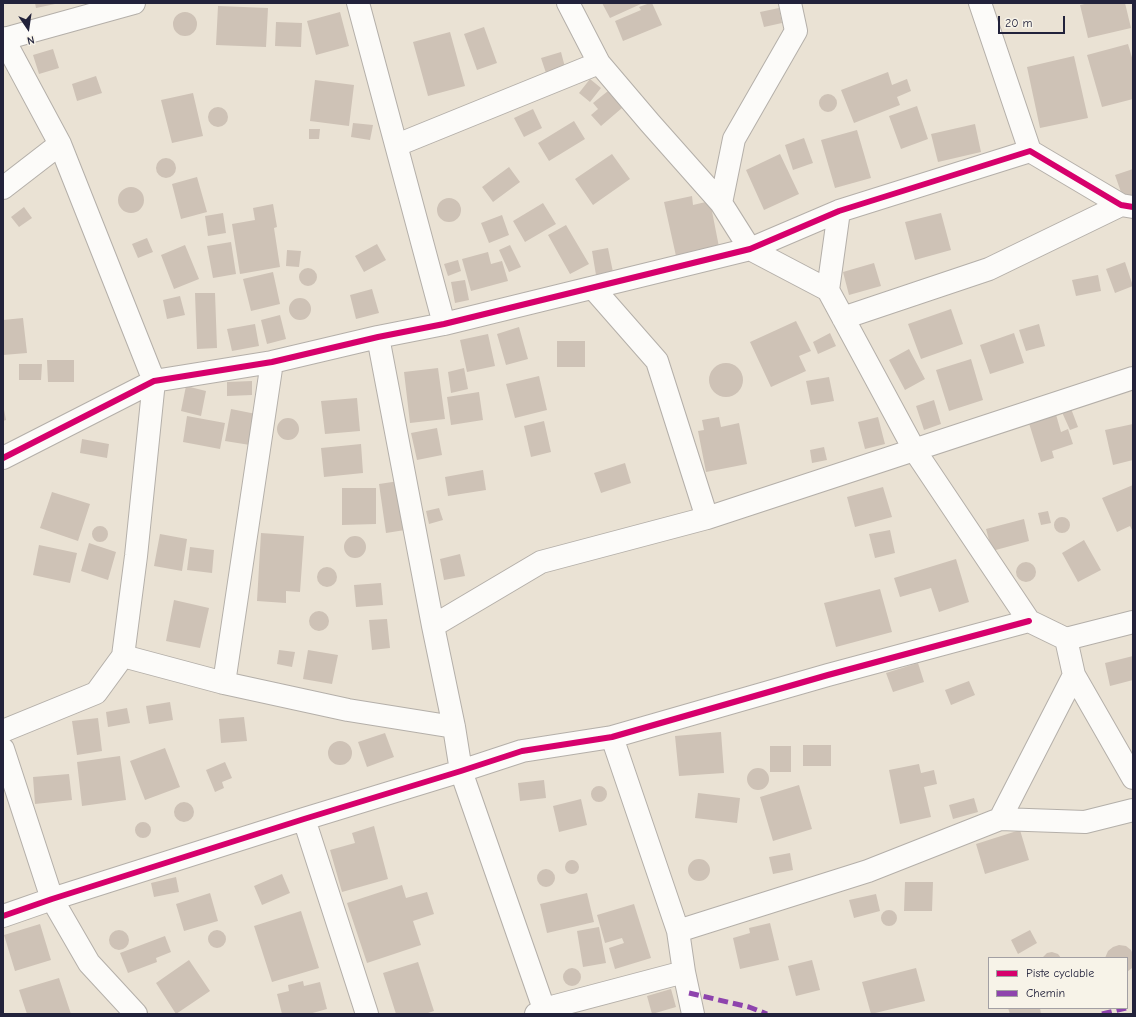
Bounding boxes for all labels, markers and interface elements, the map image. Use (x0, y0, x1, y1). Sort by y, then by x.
north arrow (8, 8, 48, 48)
scale bar (1000, 8, 1067, 34)
text: 20 m (1005, 16, 1033, 30)
text: N (26, 33, 36, 47)
legend (988, 957, 1128, 1009)
text: Piste cyclable (1026, 966, 1094, 980)
text: Chemin (1026, 986, 1065, 1000)

